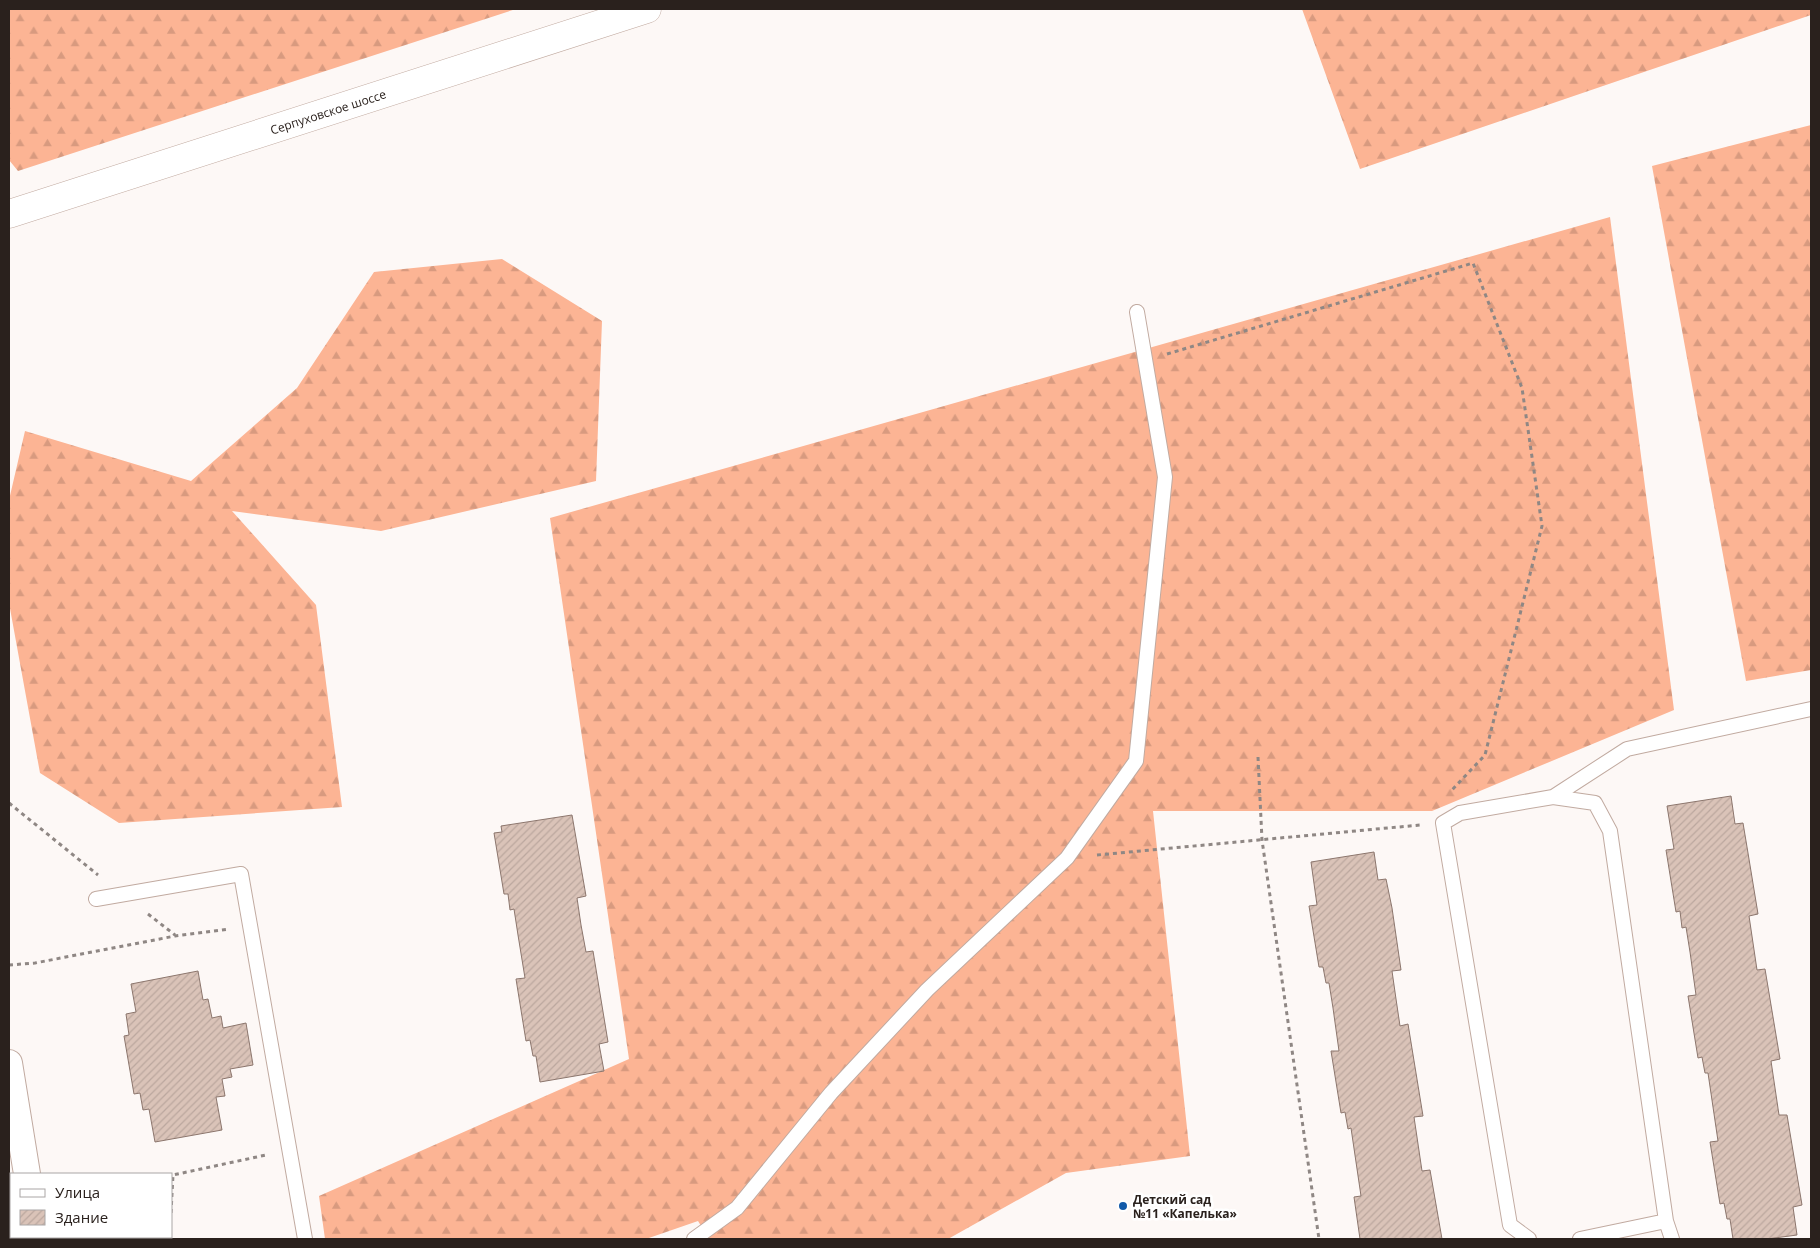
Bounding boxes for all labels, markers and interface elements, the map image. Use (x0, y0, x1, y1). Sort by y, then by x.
street label: Серпуховское шоссе (268, 85, 388, 138)
legend (10, 1173, 172, 1238)
text: Улица (55, 1182, 100, 1202)
place label: Детский сад №11 «Капелька» (1133, 1191, 1237, 1222)
marker: Детский сад №11 «Капелька» (1117, 1200, 1129, 1212)
text: Здание (55, 1207, 108, 1227)

